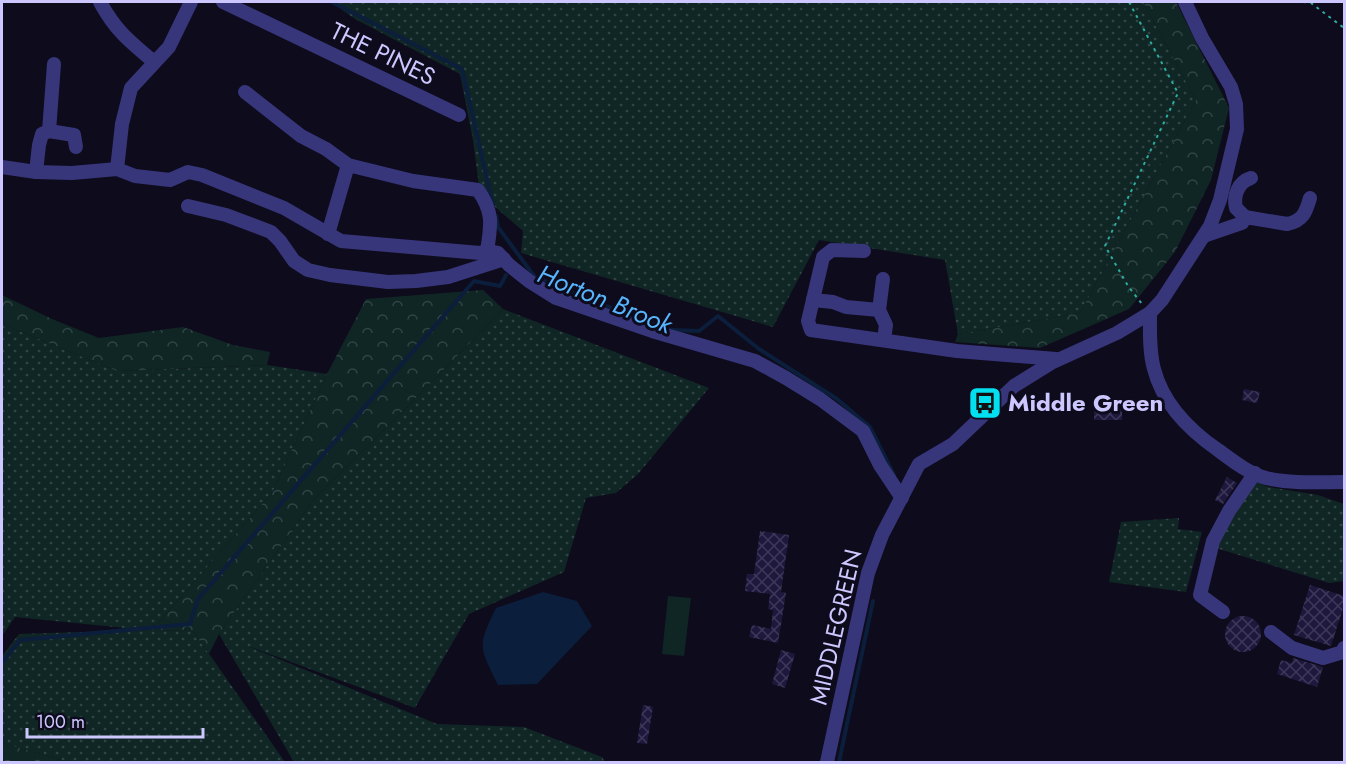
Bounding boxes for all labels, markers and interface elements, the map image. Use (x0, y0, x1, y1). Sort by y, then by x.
street label: THE PINES (325, 13, 442, 94)
water label: Horton Brook (532, 255, 680, 344)
bus stop icon: Middle Green (967, 385, 1003, 421)
place label: Middle Green (1008, 385, 1163, 420)
street label: MIDDLEGREEN (801, 545, 870, 708)
scale bar (27, 701, 202, 739)
text: 100 m (36, 709, 85, 735)

